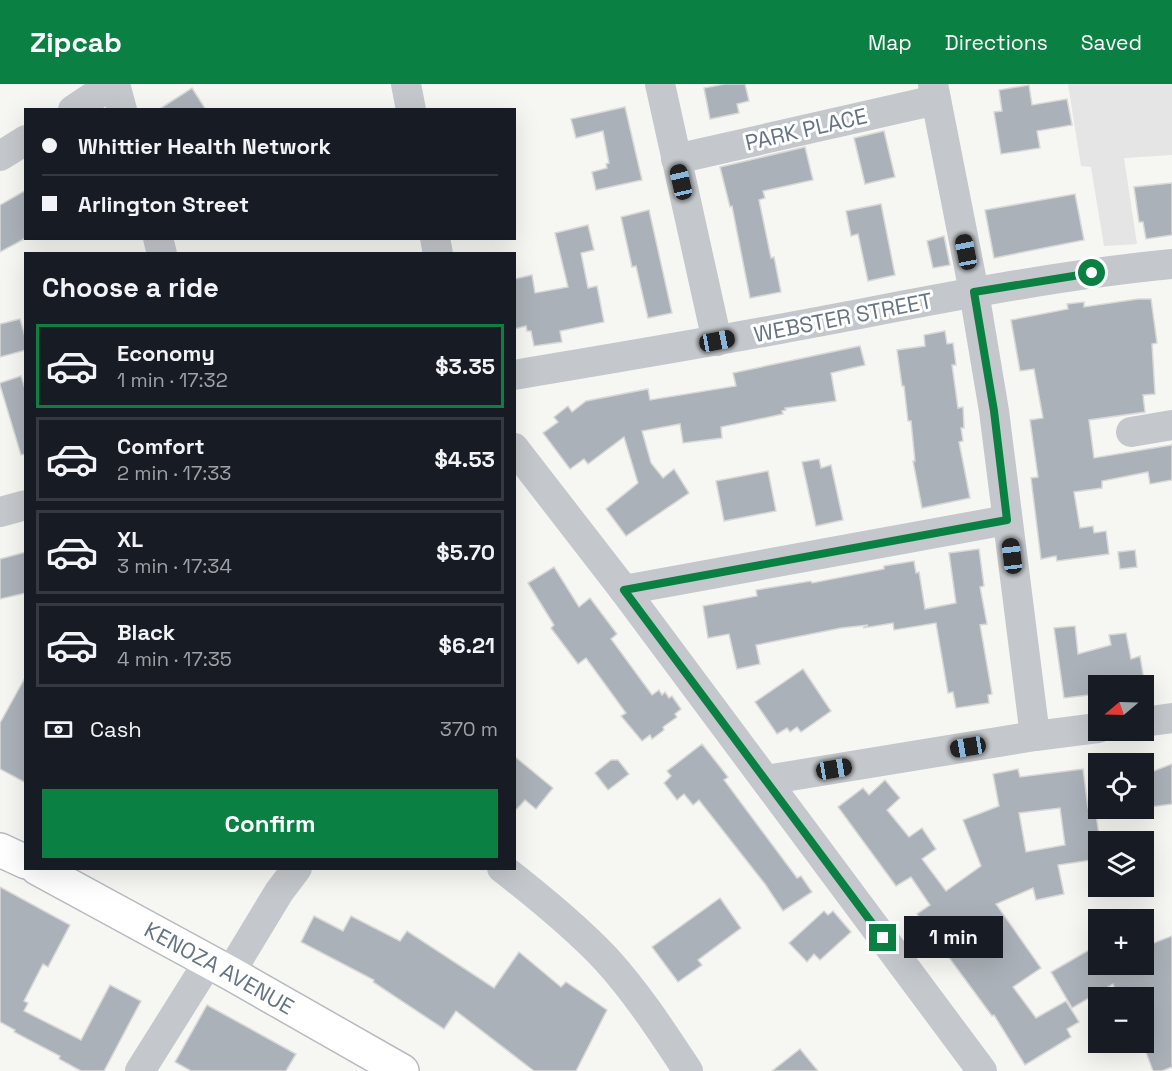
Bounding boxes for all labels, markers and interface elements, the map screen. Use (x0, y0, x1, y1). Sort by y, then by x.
text: Zipcab (30, 24, 122, 60)
text: Map (868, 29, 912, 56)
text: Directions (945, 29, 1048, 56)
text: Saved (1081, 29, 1142, 56)
street label: PARK PLACE (742, 101, 870, 157)
text: Whittier Health Network (78, 132, 331, 160)
car (668, 162, 694, 202)
text: Arlington Street (78, 190, 249, 218)
car (954, 233, 978, 271)
route start (1078, 259, 1105, 286)
text: Choose a ride (42, 270, 219, 305)
street label: WEBSTER STREET (751, 286, 935, 348)
car (698, 329, 736, 353)
icon: car (45, 339, 99, 393)
text: Economy (117, 339, 215, 367)
text: $3.35 (435, 352, 495, 380)
text: 1 min · 17:32 (117, 367, 228, 393)
icon: car (45, 432, 99, 486)
text: Comfort (117, 432, 205, 460)
text: $4.53 (435, 445, 495, 473)
text: 2 min · 17:33 (117, 460, 231, 486)
icon: car (45, 525, 99, 579)
text: XL (117, 525, 143, 553)
car (1001, 537, 1023, 575)
text: $5.70 (436, 538, 495, 566)
text: 3 min · 17:34 (117, 553, 232, 579)
icon: car (45, 618, 99, 672)
text: Black (117, 618, 175, 646)
text: $6.21 (439, 631, 495, 659)
text: 4 min · 17:35 (117, 646, 232, 672)
north arrow (1088, 675, 1154, 741)
map controls (1088, 675, 1154, 1053)
icon: cash (42, 713, 75, 746)
text: Cash (90, 715, 142, 743)
text: 370 m (440, 716, 498, 742)
car (949, 735, 987, 759)
button: locate (1088, 753, 1154, 819)
car (815, 757, 853, 781)
button: Confirm (42, 789, 498, 858)
button: layers (1088, 831, 1154, 897)
button: + (1088, 909, 1154, 975)
street label: KENOZA AVENUE (140, 915, 299, 1021)
callout: 1 min (904, 917, 1003, 959)
route end (869, 924, 896, 951)
text: 1 min (929, 924, 978, 950)
button: − (1088, 987, 1154, 1053)

